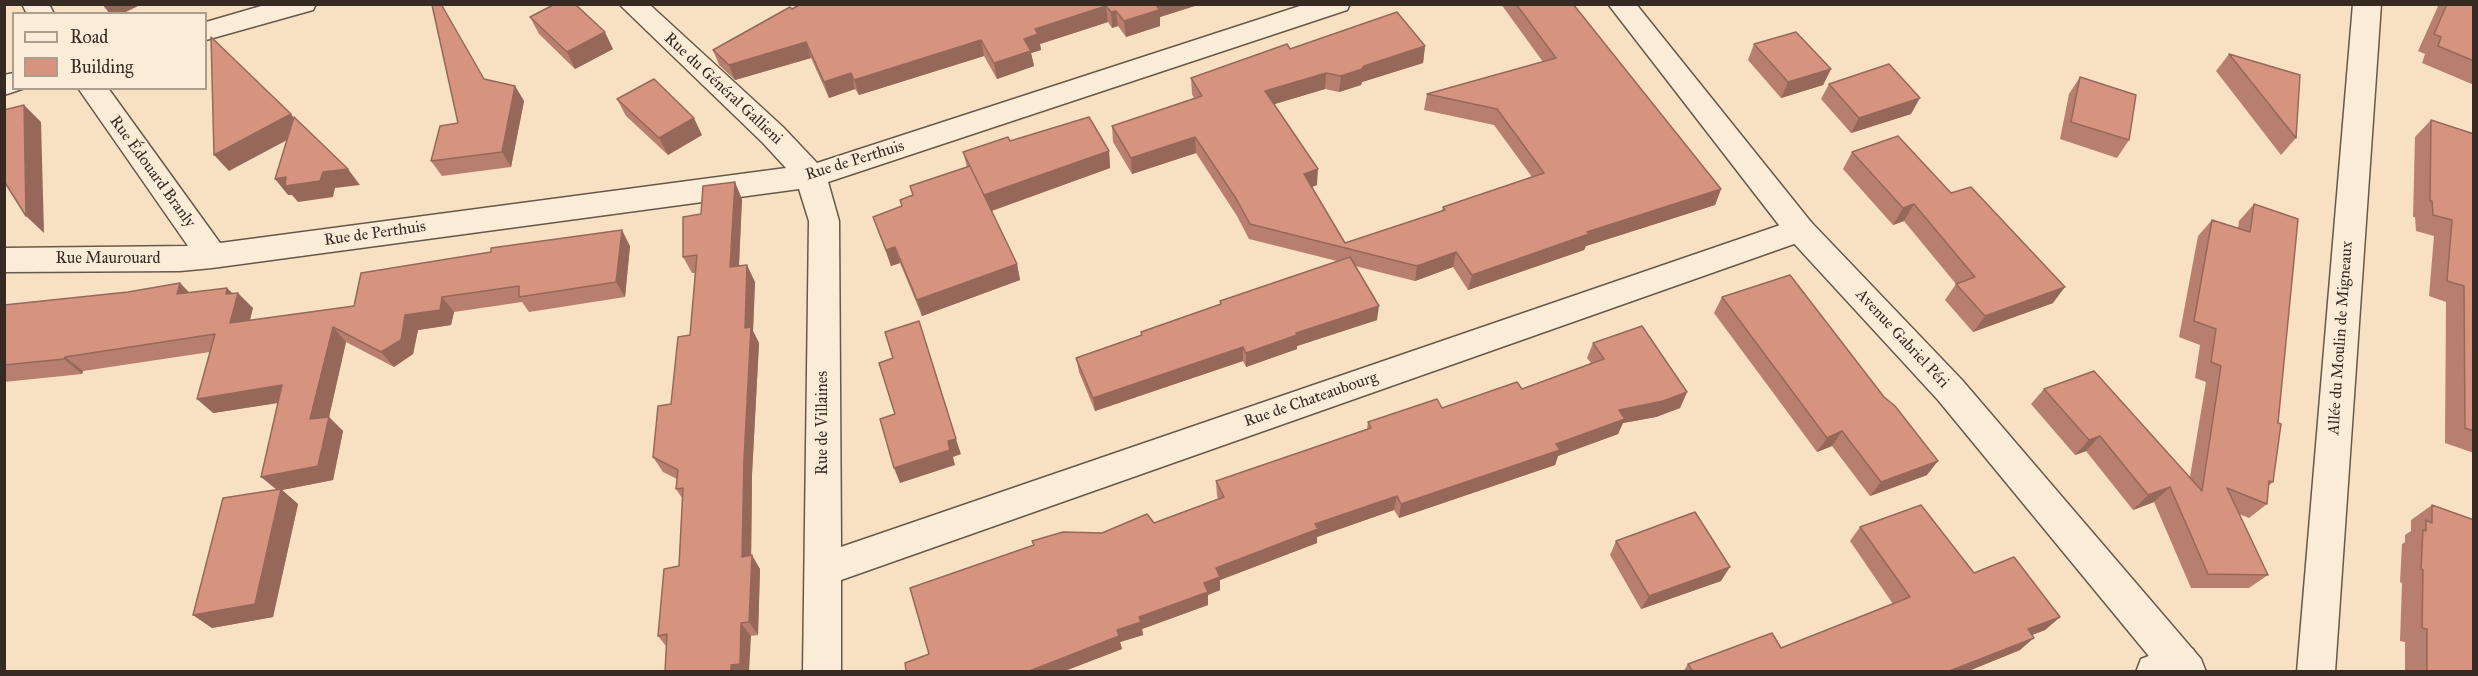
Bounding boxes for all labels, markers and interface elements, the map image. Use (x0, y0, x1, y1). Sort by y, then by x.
legend (12, 12, 207, 90)
text: Road (70, 26, 108, 48)
street label: Rue du Général Gallieni (660, 29, 786, 149)
text: Building (70, 56, 133, 78)
street label: Rue Édouard Branly (105, 112, 199, 232)
street label: Rue de Perthuis (803, 137, 907, 185)
street label: Rue de Perthuis (323, 217, 427, 251)
street label: Allée du Moulin de Migneaux (2325, 240, 2357, 436)
street label: Rue Maurouard (56, 249, 160, 269)
street label: Avenue Gabriel Péri (1851, 286, 1953, 392)
street label: Rue de Chateaubourg (1242, 368, 1380, 432)
street label: Rue de Villaines (813, 371, 833, 475)

